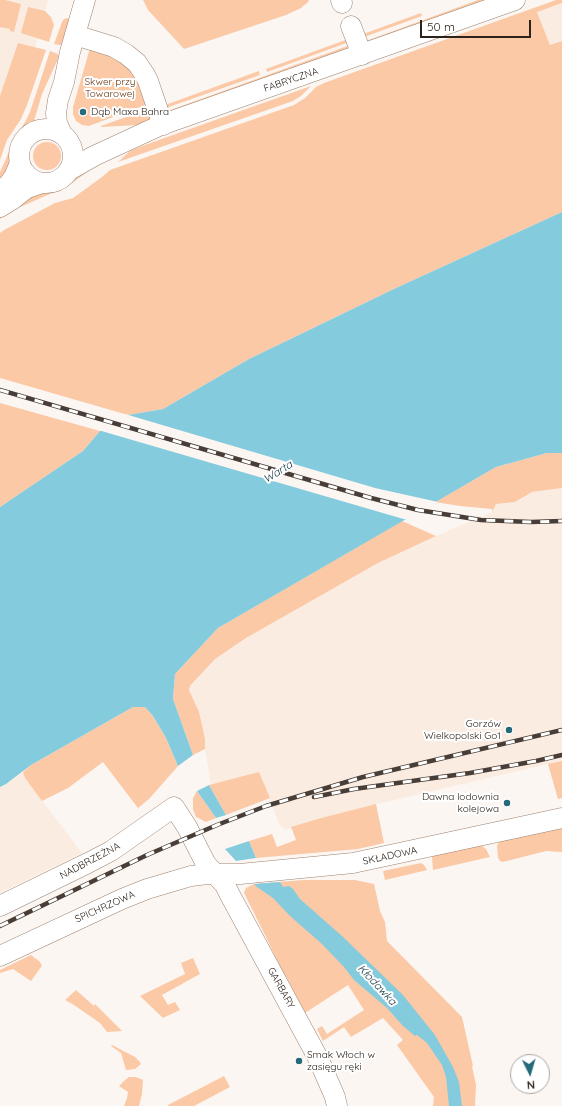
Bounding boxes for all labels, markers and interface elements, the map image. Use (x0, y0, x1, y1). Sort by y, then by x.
scale bar (422, 12, 533, 38)
text: 50 m (427, 19, 455, 34)
street label: FABRYCZNA (262, 65, 320, 95)
park label: Skwer przy Towarowej (84, 76, 136, 100)
place label: Dąb Maxa Bahra (91, 106, 169, 118)
marker: Dąb Maxa Bahra (78, 107, 88, 117)
water label: Warta (261, 458, 295, 486)
place label: Gorzów Wielkopolski Go1 (424, 718, 501, 742)
marker: Gorzów Wielkopolski Go1 (504, 725, 514, 735)
place label: Dawna lodownia kolejowa (422, 791, 499, 814)
marker: Dawna lodownia kolejowa (502, 798, 512, 808)
street label: NADBRZEŻNA (58, 840, 122, 882)
street label: SKŁADOWA (362, 844, 418, 868)
street label: SPICHRZOWA (73, 888, 137, 926)
water label: Kłodawka (355, 962, 399, 1008)
street label: GARBARY (265, 965, 297, 1011)
place label: Smak Włoch w zasięgu ręki (307, 1049, 375, 1072)
north arrow (510, 1054, 550, 1094)
marker: Smak Włoch w zasięgu ręki (294, 1056, 304, 1066)
text: N (526, 1078, 536, 1092)

